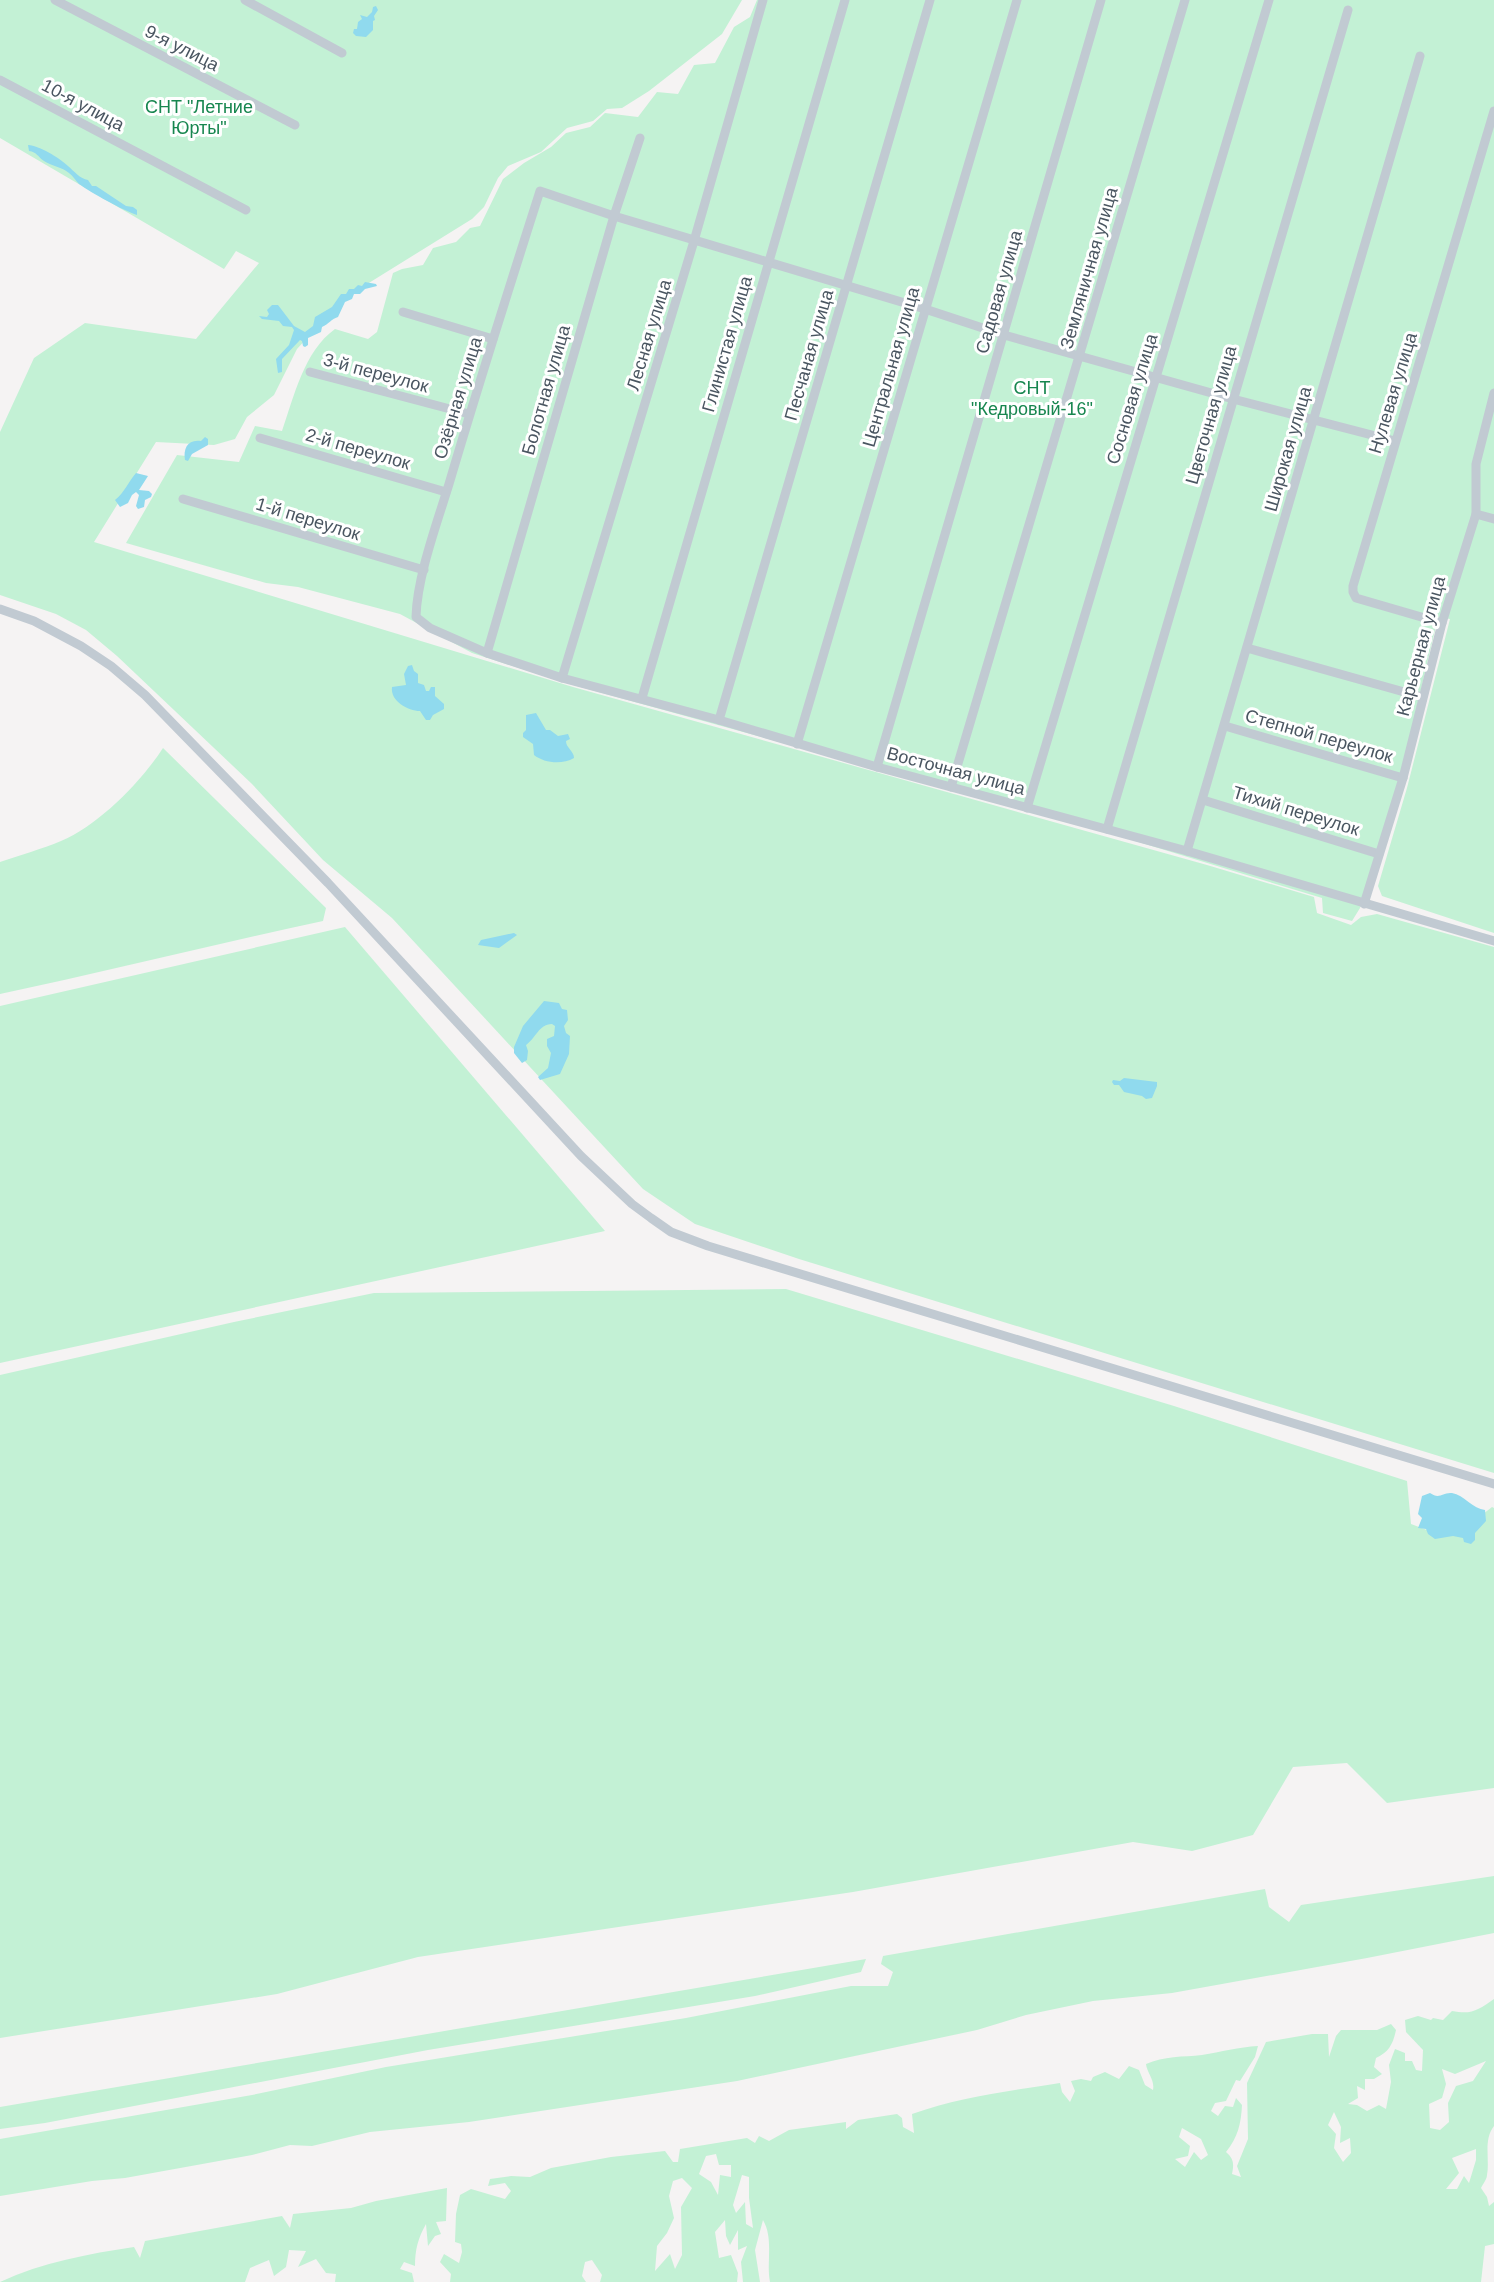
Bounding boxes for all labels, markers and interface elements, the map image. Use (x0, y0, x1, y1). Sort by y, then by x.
street label: 9-я улица (142, 21, 223, 76)
street label: 10-я улица (38, 75, 128, 135)
park label: СНТ "Летние Юрты" (145, 97, 253, 138)
street label: Земляничная улица (1056, 184, 1122, 351)
street label: Садовая улица (972, 227, 1026, 356)
street label: Глинистая улица (698, 273, 756, 414)
street label: Лесная улица (623, 276, 676, 393)
street label: Центральная улица (859, 284, 924, 449)
street label: Песчаная улица (781, 286, 838, 423)
street label: Болотная улица (518, 322, 574, 457)
street label: Нулевая улица (1365, 329, 1421, 456)
street label: Сосновая улица (1103, 330, 1162, 467)
street label: Озёрная улица (430, 334, 486, 461)
street label: Цветочная улица (1182, 342, 1241, 487)
street label: 3-й переулок (321, 349, 431, 397)
park label: СНТ "Кедровый-16" (971, 378, 1093, 419)
street label: Широкая улица (1261, 383, 1316, 514)
street label: 2-й переулок (303, 425, 413, 474)
street label: 1-й переулок (254, 494, 363, 544)
street label: Карьерная улица (1393, 573, 1450, 718)
street label: Степной переулок (1243, 705, 1395, 767)
street label: Восточная улица (885, 743, 1028, 799)
street label: Тихий переулок (1230, 782, 1362, 840)

